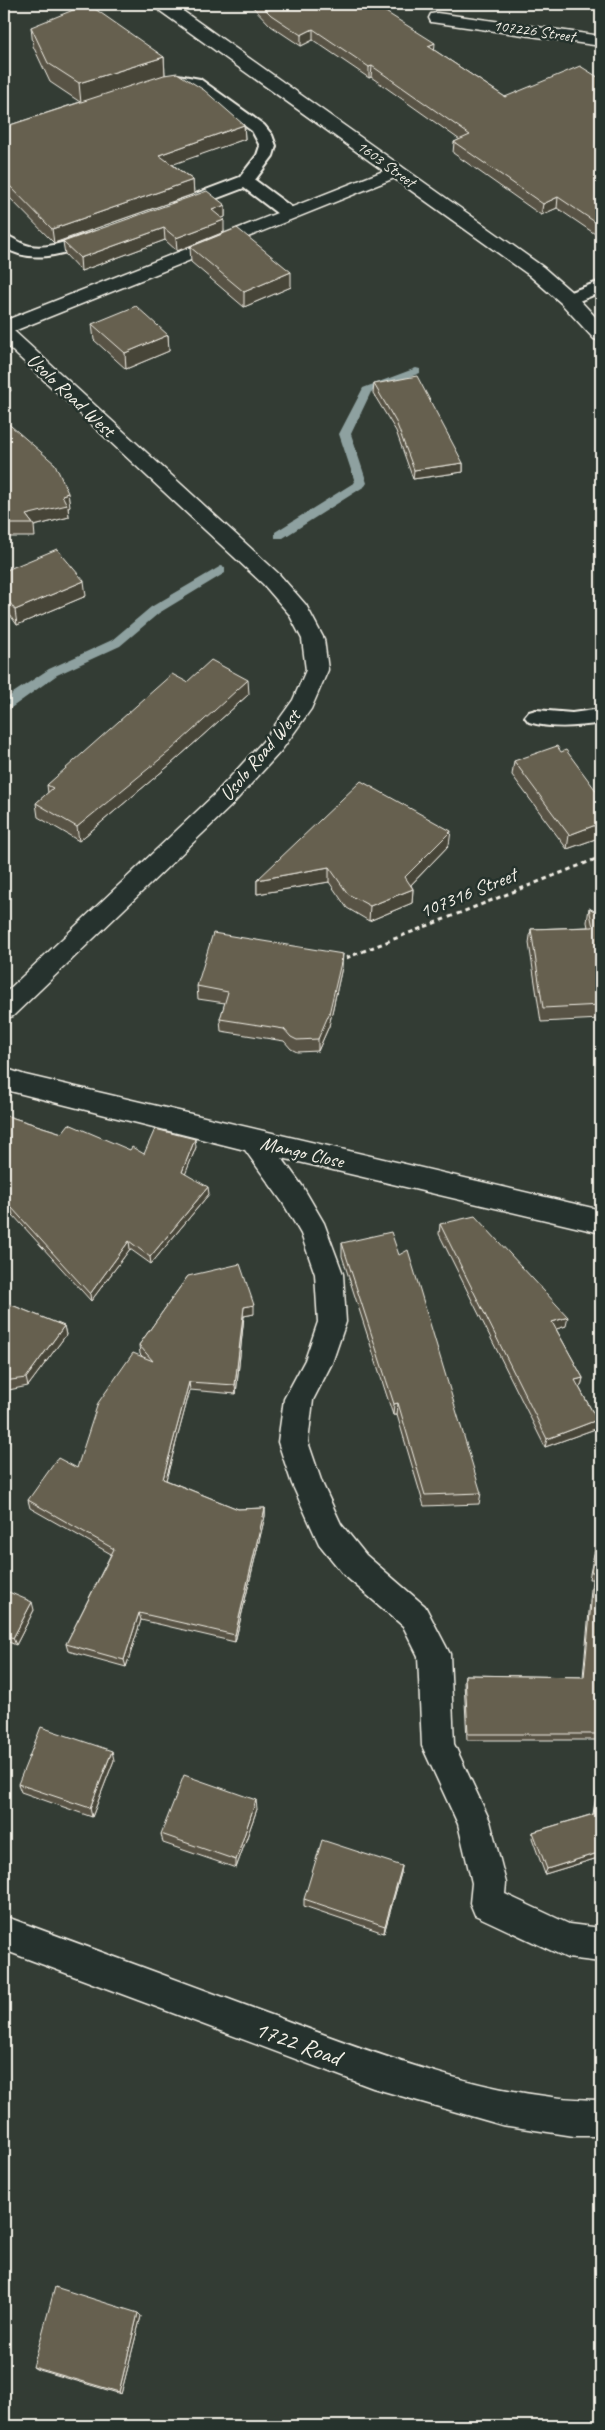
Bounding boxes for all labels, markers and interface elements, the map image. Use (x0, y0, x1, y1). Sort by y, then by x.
street label: 107226 Street (492, 15, 579, 47)
street label: 1603 Street (353, 136, 421, 194)
street label: Usolo Road West (21, 348, 122, 444)
street label: Usolo Road West (214, 702, 307, 806)
street label: 107316 Street (416, 861, 523, 924)
street label: Mango Close (258, 1130, 347, 1174)
street label: 1722 Road (251, 2014, 348, 2074)

